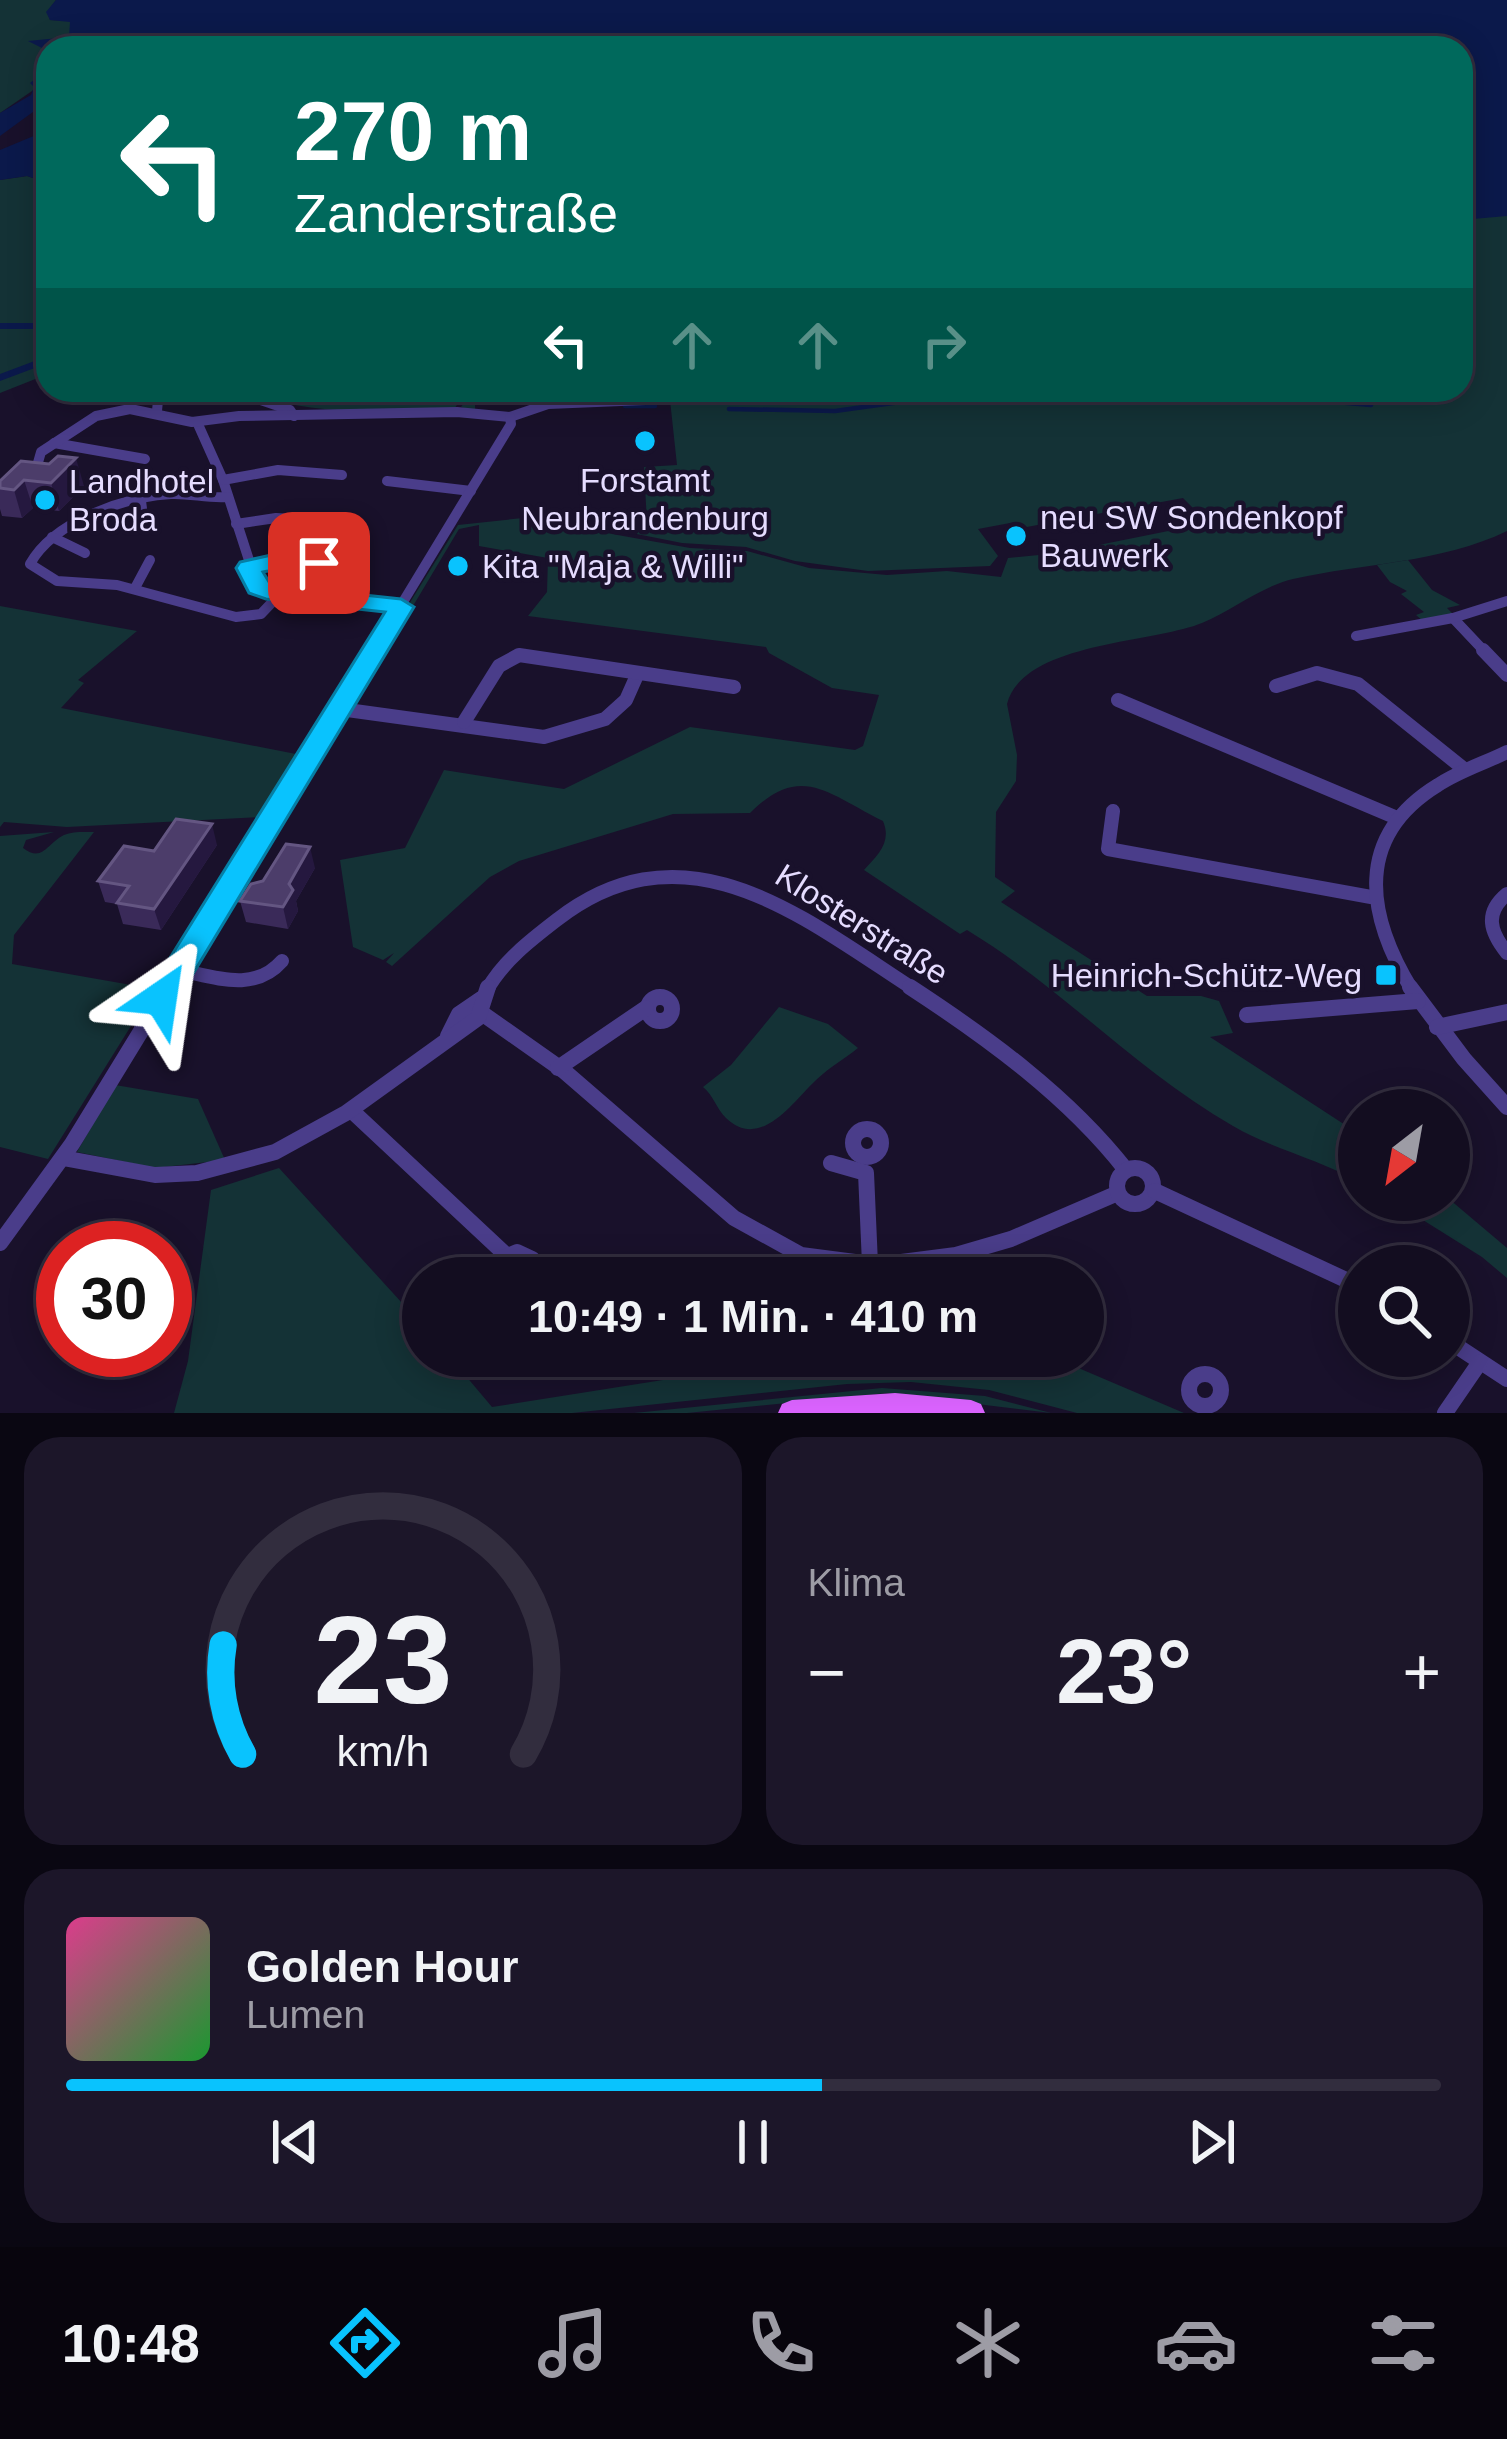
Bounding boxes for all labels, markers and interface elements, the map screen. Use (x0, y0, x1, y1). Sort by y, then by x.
icon: left (96, 84, 252, 240)
text: 270 m (294, 84, 532, 178)
text: Zanderstraße (294, 183, 618, 243)
icon: left (533, 312, 599, 378)
icon: ahead (659, 312, 725, 378)
icon: ahead (785, 312, 851, 378)
icon: right (911, 312, 977, 378)
marker: Forstamt Neubrandenburg (632, 428, 658, 454)
place label: Forstamt Neubrandenburg (521, 462, 769, 537)
place label: Landhotel Broda (69, 463, 214, 538)
marker: Landhotel Broda (32, 487, 58, 513)
place label: neu SW Sondenkopf Bauwerk (1040, 499, 1344, 574)
pin (268, 512, 370, 614)
marker: neu SW Sondenkopf Bauwerk (1003, 523, 1029, 549)
icon: arrive (286, 530, 352, 596)
place label: Kita "Maja & Willi" (482, 548, 744, 585)
marker: Kita "Maja & Willi" (445, 553, 471, 579)
street label: Klosterstraße (769, 856, 955, 992)
position arrow (98, 935, 224, 1061)
place label: Heinrich-Schütz-Weg (1051, 957, 1362, 994)
marker: Heinrich-Schütz-Weg (1373, 962, 1399, 988)
north arrow (1338, 1089, 1470, 1221)
map controls (1338, 1089, 1470, 1377)
speed limit sign: 30 (36, 1221, 192, 1377)
button: search (1338, 1245, 1470, 1377)
text: 10:49 · 1 Min. · 410 m (528, 1291, 978, 1342)
text: Klima (808, 1561, 905, 1604)
text: 23 (313, 1590, 452, 1729)
text: 23° (1056, 1622, 1192, 1722)
text: − (808, 1635, 846, 1709)
text: + (1402, 1635, 1441, 1709)
text: km/h (336, 1727, 429, 1775)
text: Golden Hour (246, 1941, 518, 1992)
text: Lumen (246, 1993, 365, 2036)
icon: previous (262, 2109, 328, 2175)
icon: pause (720, 2109, 786, 2175)
icon: next (1179, 2109, 1245, 2175)
icon: directions (323, 2301, 407, 2385)
icon: music (531, 2301, 615, 2385)
icon: phone (739, 2301, 823, 2385)
icon: climate (946, 2301, 1030, 2385)
icon: car (1154, 2301, 1238, 2385)
icon: filters (1361, 2301, 1445, 2385)
text: 10:48 (62, 2313, 200, 2373)

